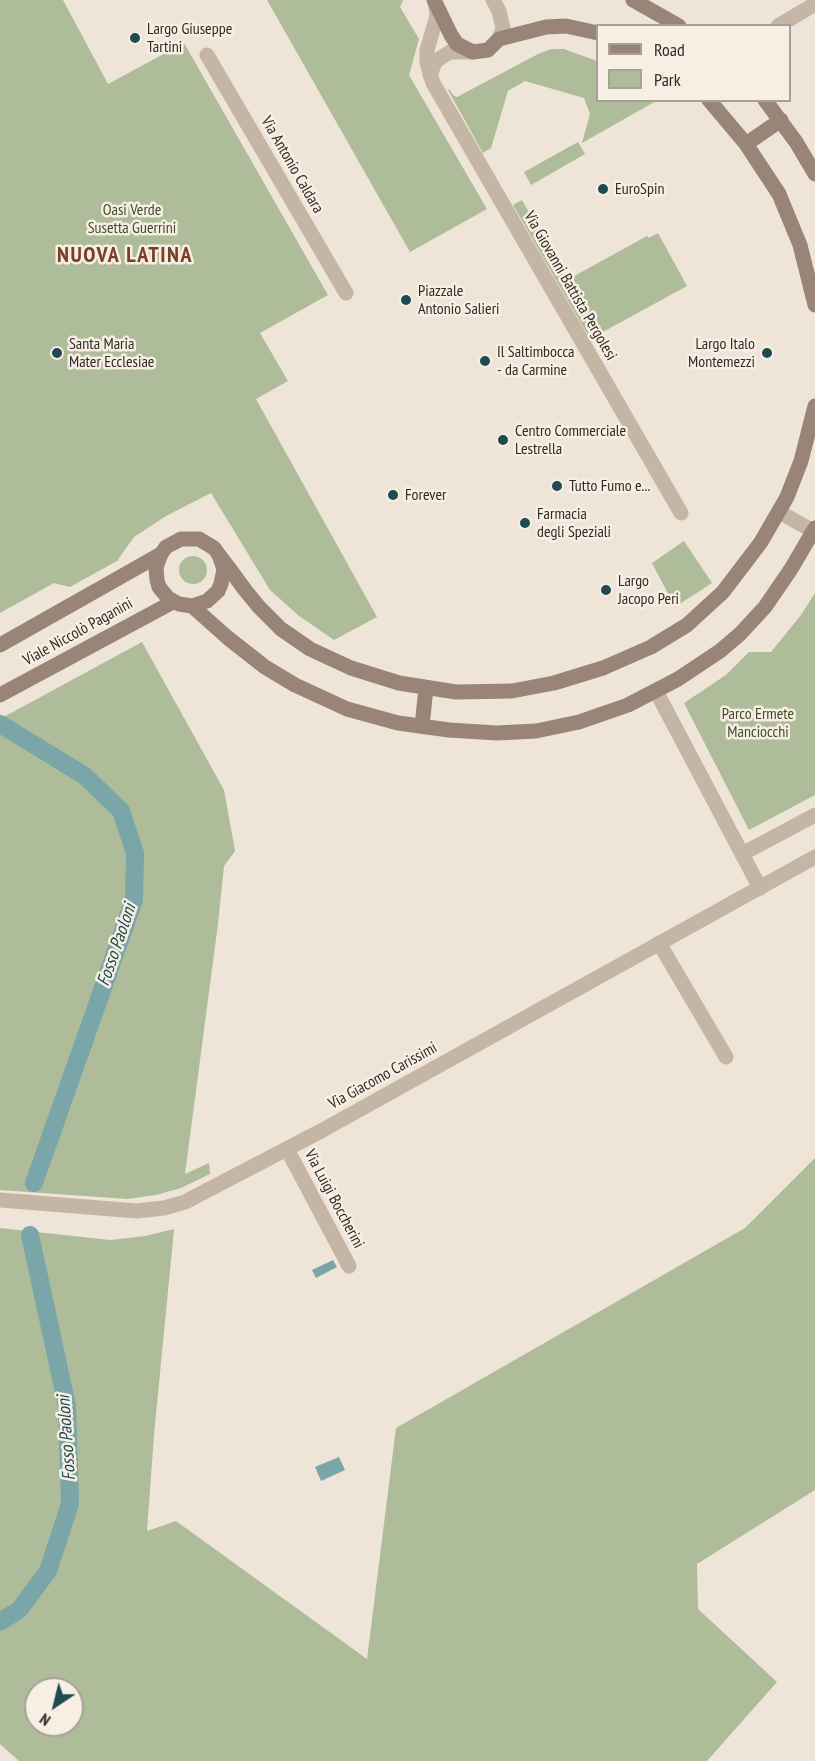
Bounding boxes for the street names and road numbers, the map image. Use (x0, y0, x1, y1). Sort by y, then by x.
street label: Via Antonio Caldara (257, 113, 327, 217)
street label: Via Giovanni Battista Pergolesi (519, 208, 621, 364)
street label: Viale Niccolò Paganini (20, 594, 136, 670)
street label: Via Giacomo Carissimi (325, 1038, 441, 1114)
street label: Via Luigi Boccherini (300, 1146, 368, 1252)

